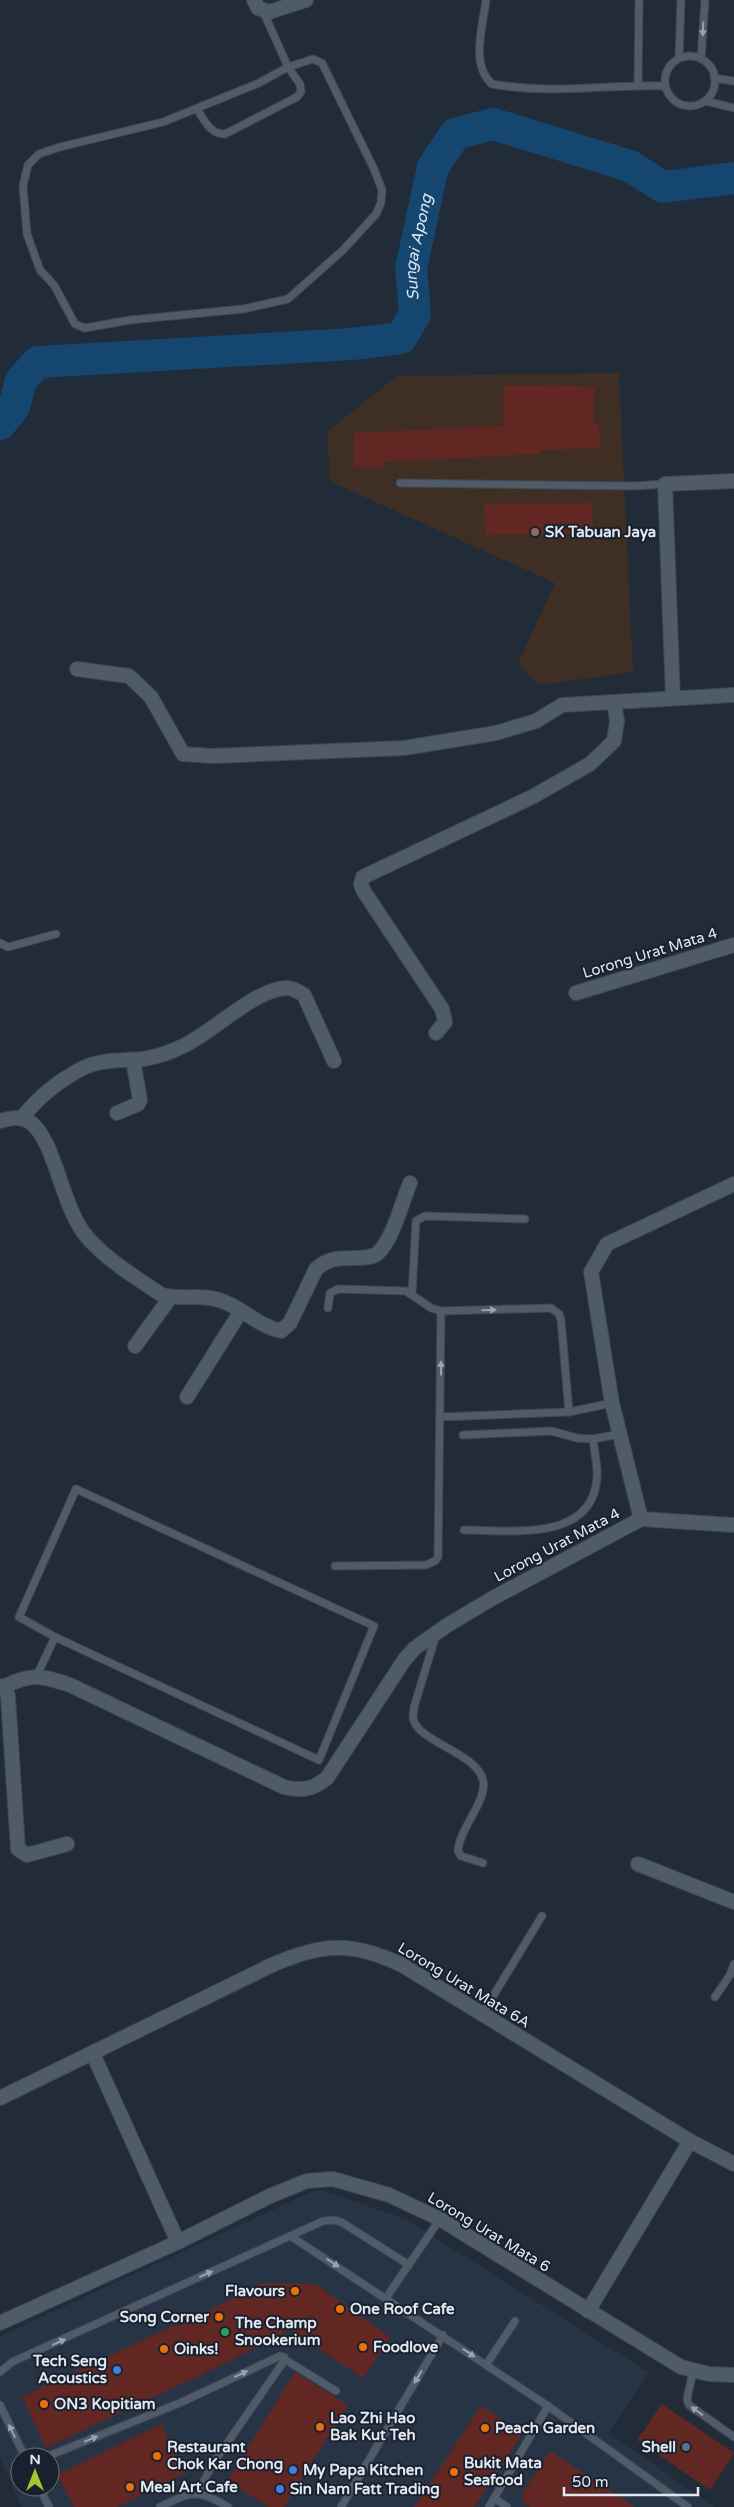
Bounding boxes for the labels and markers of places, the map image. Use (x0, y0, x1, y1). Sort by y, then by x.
place label: SK Tabuan Jaya (545, 523, 656, 542)
marker: SK Tabuan Jaya (529, 526, 541, 538)
place label: Flavours (225, 2282, 285, 2300)
marker: Flavours (289, 2285, 301, 2297)
place label: One Roof Cafe (350, 2300, 455, 2318)
marker: One Roof Cafe (334, 2303, 346, 2315)
place label: Song Corner (120, 2308, 209, 2327)
marker: Song Corner (213, 2311, 225, 2323)
place label: The Champ Snookerium (234, 2314, 320, 2349)
marker: The Champ Snookerium (219, 2326, 231, 2338)
place label: Foodlove (373, 2338, 439, 2356)
place label: Oinks! (174, 2340, 218, 2358)
marker: Foodlove (357, 2341, 369, 2353)
marker: Oinks! (158, 2343, 170, 2355)
place label: Tech Seng Acoustics (32, 2352, 107, 2387)
marker: Tech Seng Acoustics (111, 2364, 123, 2376)
place label: ON3 Kopitiam (54, 2395, 156, 2414)
marker: ON3 Kopitiam (38, 2398, 50, 2410)
place label: Lao Zhi Hao Bak Kut Teh (330, 2409, 416, 2444)
place label: Peach Garden (495, 2419, 595, 2437)
marker: Lao Zhi Hao Bak Kut Teh (314, 2421, 326, 2433)
marker: Peach Garden (479, 2422, 491, 2434)
place label: Restaurant Chok Kar Chong (167, 2438, 283, 2474)
place label: Shell (642, 2438, 676, 2456)
marker: Shell (680, 2441, 692, 2453)
marker: Restaurant Chok Kar Chong (151, 2450, 163, 2462)
place label: Bukit Mata Seafood (464, 2454, 542, 2489)
place label: My Papa Kitchen (303, 2461, 423, 2480)
marker: My Papa Kitchen (287, 2464, 299, 2476)
marker: Bukit Mata Seafood (448, 2466, 460, 2478)
place label: Meal Art Cafe (140, 2478, 238, 2496)
place label: Sin Nam Fatt Trading (290, 2480, 440, 2499)
marker: Meal Art Cafe (124, 2481, 136, 2493)
marker: Sin Nam Fatt Trading (274, 2483, 286, 2495)

